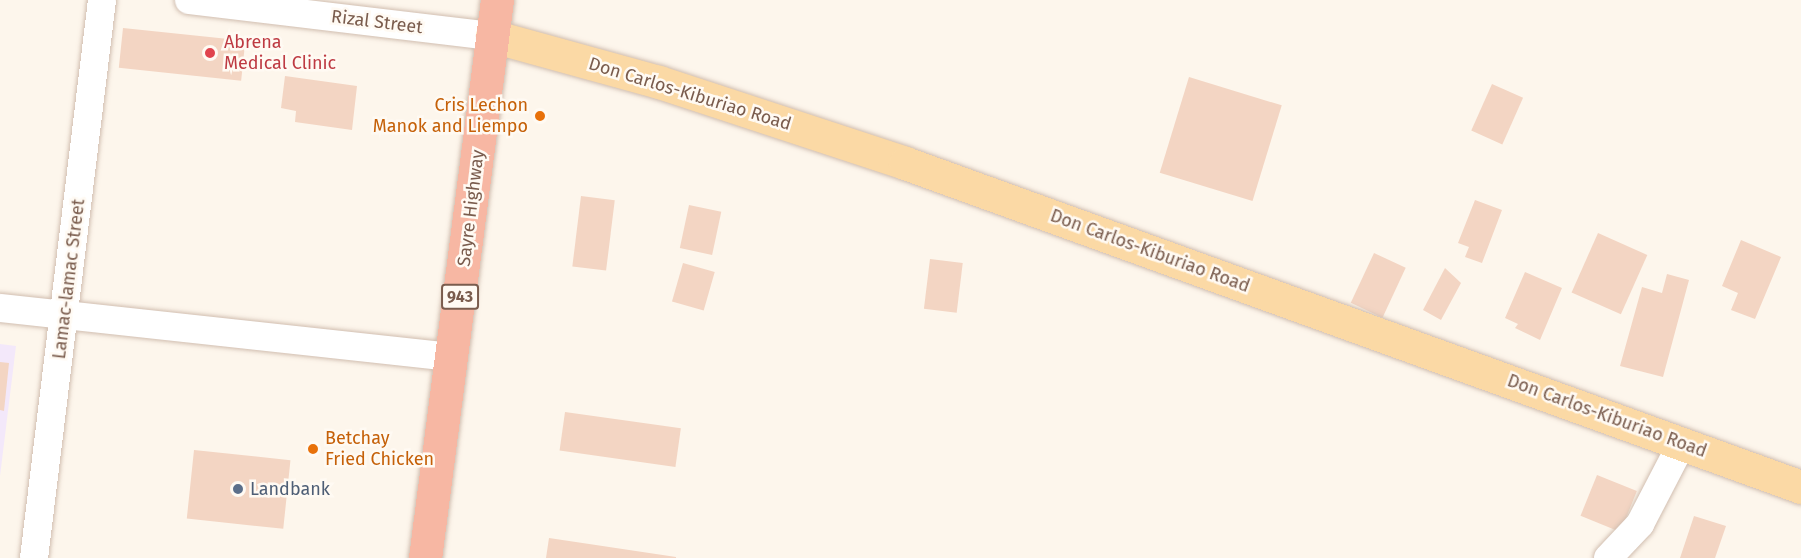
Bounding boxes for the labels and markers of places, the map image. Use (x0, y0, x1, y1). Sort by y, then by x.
place label: Abrena Medical Clinic (224, 32, 336, 74)
marker: Abrena Medical Clinic (201, 44, 219, 62)
place label: Cris Lechon Manok and Liempo (373, 95, 528, 138)
marker: Cris Lechon Manok and Liempo (533, 109, 547, 123)
place label: Betchay Fried Chicken (325, 428, 434, 470)
marker: Betchay Fried Chicken (306, 442, 320, 456)
place label: Landbank (250, 478, 330, 500)
marker: Landbank (231, 482, 245, 496)

